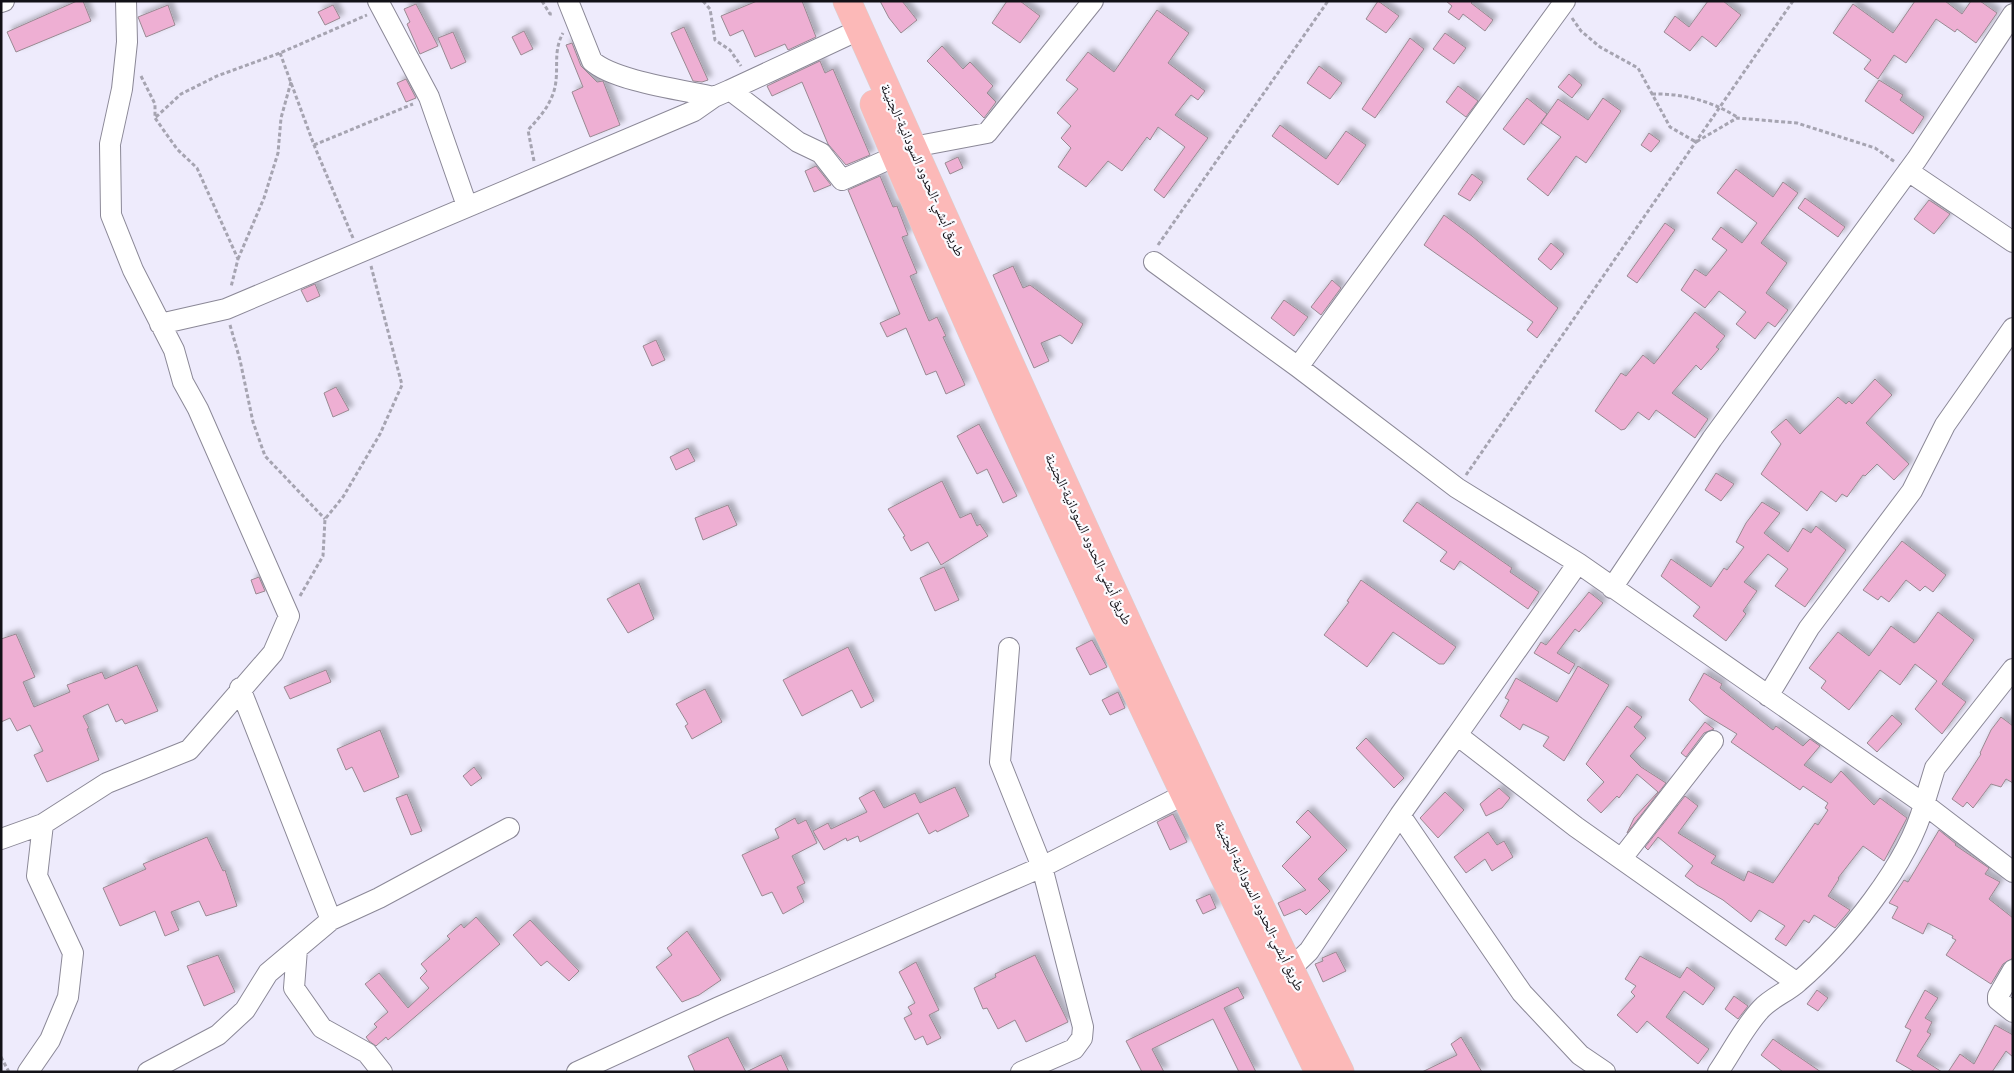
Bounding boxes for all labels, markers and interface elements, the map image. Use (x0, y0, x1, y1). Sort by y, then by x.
street label: طريق أبشي-الحدود السودانية-الجنينة (874, 81, 968, 260)
street label: طريق أبشي-الحدود السودانية-الجنينة (1039, 451, 1136, 629)
street label: طريق أبشي-الحدود السودانية-الجنينة (1209, 818, 1308, 995)

